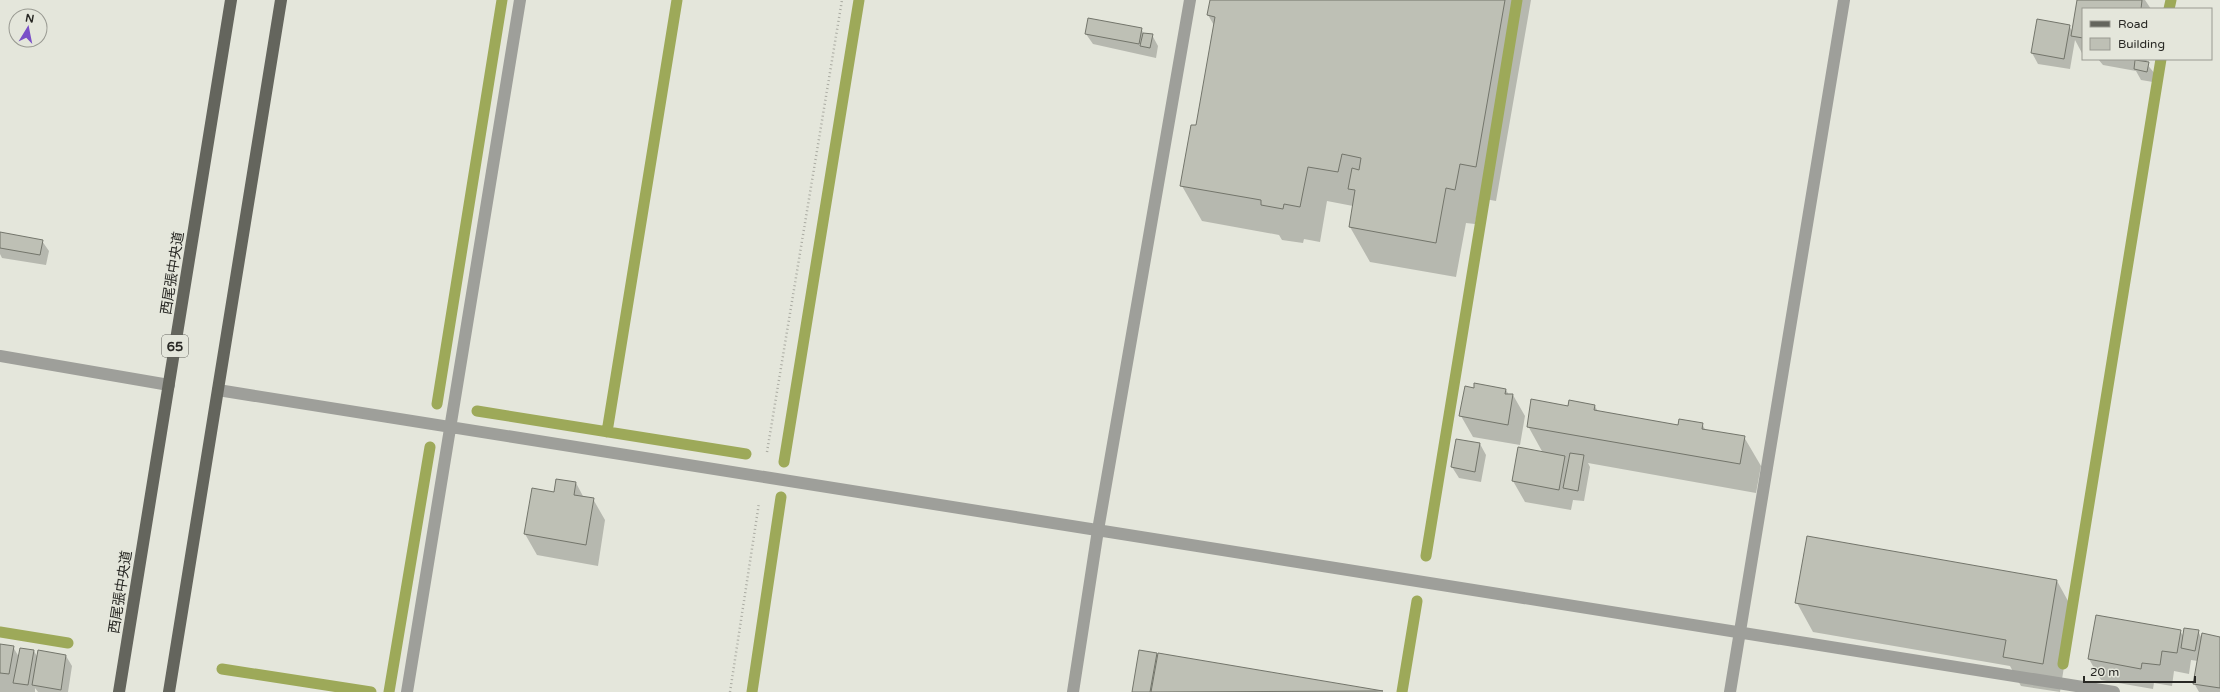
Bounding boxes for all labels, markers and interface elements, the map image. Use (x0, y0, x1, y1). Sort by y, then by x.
north arrow (8, 8, 48, 48)
legend (2082, 8, 2212, 60)
text: N (24, 11, 35, 26)
text: Road (2118, 17, 2148, 31)
text: Building (2118, 37, 2165, 51)
street label: 西尾張中央道 (158, 230, 187, 316)
road number: 65 (162, 335, 188, 357)
street label: 西尾張中央道 (106, 549, 135, 635)
scale bar (2084, 658, 2195, 684)
text: 20 m (2090, 665, 2119, 679)

